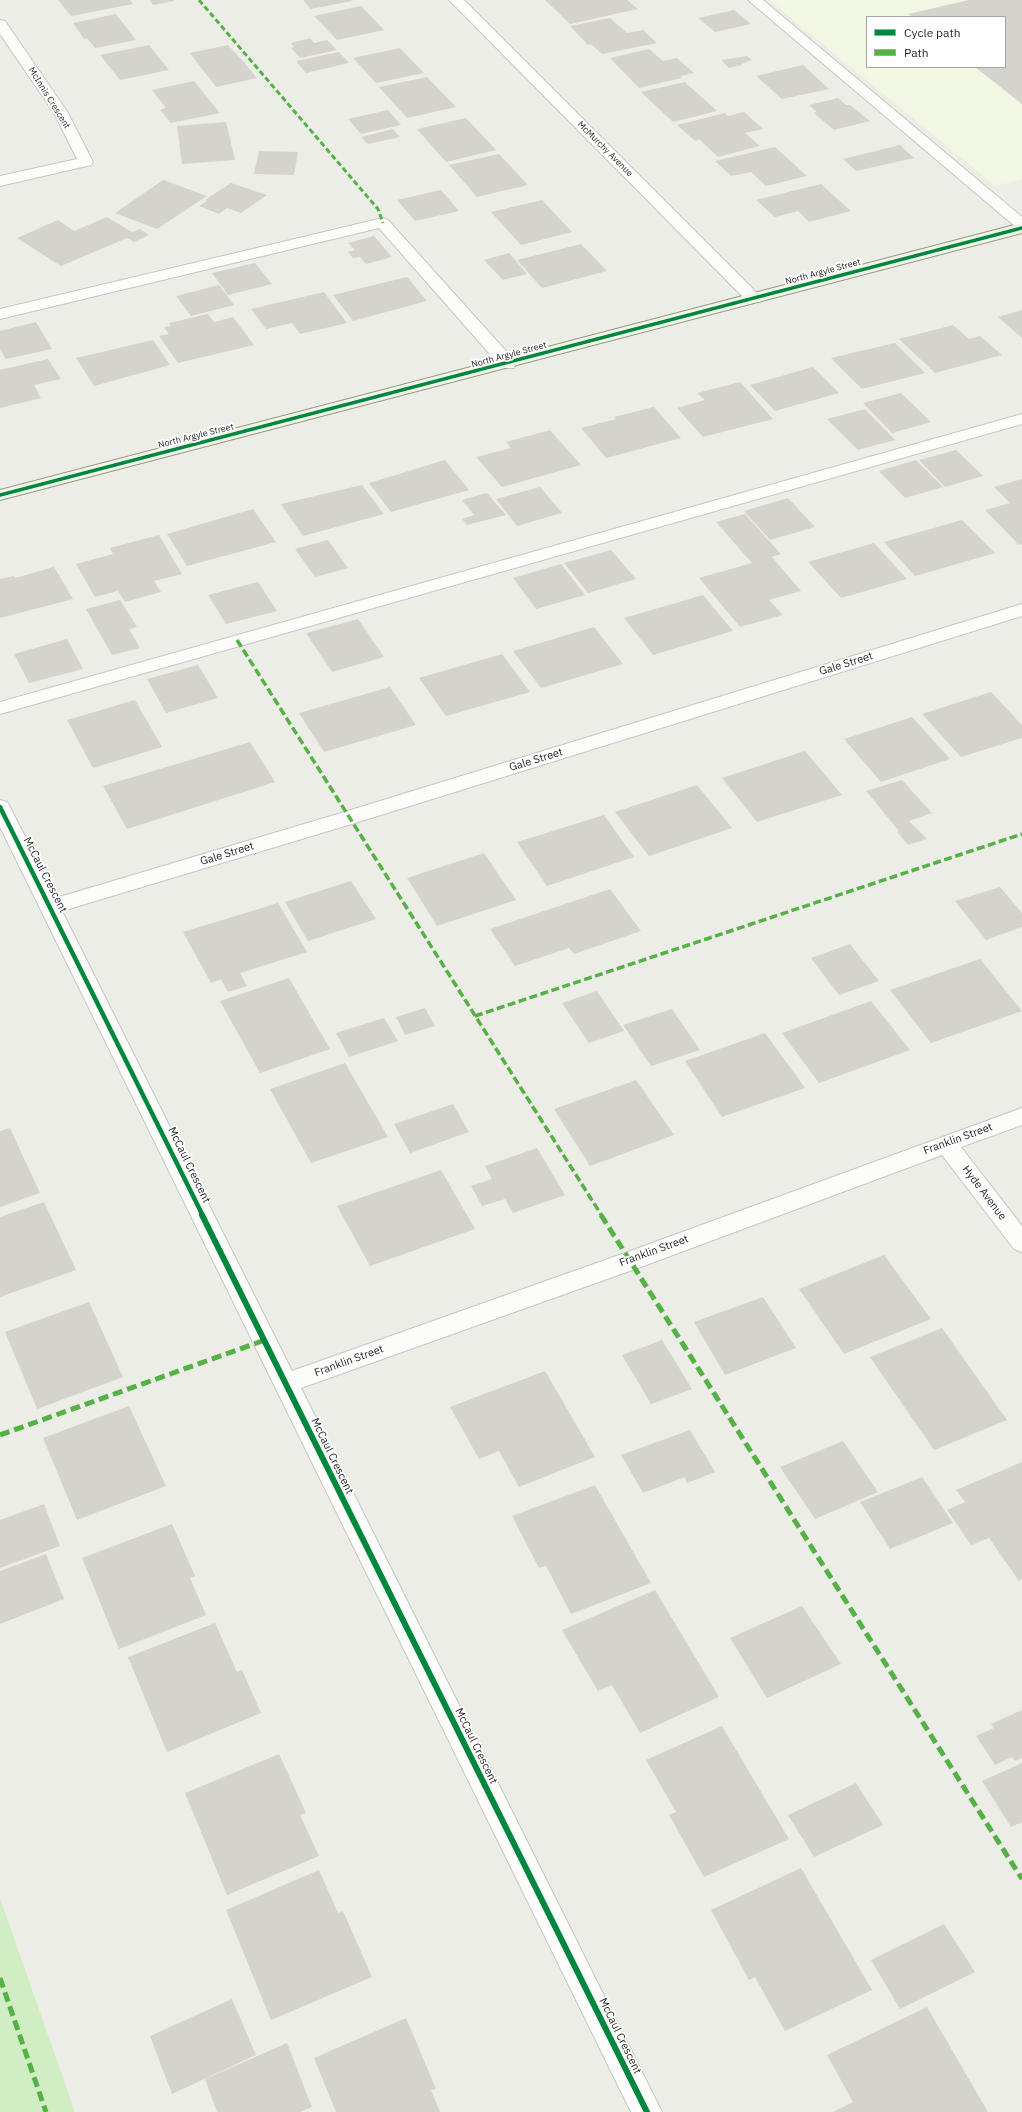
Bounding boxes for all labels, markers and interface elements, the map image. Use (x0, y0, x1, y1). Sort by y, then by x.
legend (866, 16, 1006, 68)
text: Cycle path (904, 25, 961, 40)
text: Path (904, 45, 929, 60)
street label: McInnis Crescent (26, 65, 72, 131)
street label: McMurchy Avenue (575, 119, 635, 179)
street label: North Argyle Street (784, 257, 862, 287)
street label: North Argyle Street (470, 340, 548, 370)
street label: North Argyle Street (157, 421, 235, 451)
street label: Gale Street (818, 650, 874, 678)
street label: Gale Street (508, 746, 564, 774)
street label: McCaul Crescent (20, 835, 70, 915)
street label: Gale Street (199, 840, 255, 868)
street label: Franklin Street (922, 1120, 994, 1158)
street label: McCaul Crescent (165, 1125, 213, 1205)
street label: Hyde Avenue (959, 1163, 1009, 1223)
street label: Franklin Street (618, 1232, 690, 1270)
street label: Franklin Street (313, 1342, 385, 1380)
street label: McCaul Crescent (308, 1416, 356, 1496)
street label: McCaul Crescent (452, 1706, 500, 1786)
street label: McCaul Crescent (596, 1996, 644, 2076)

